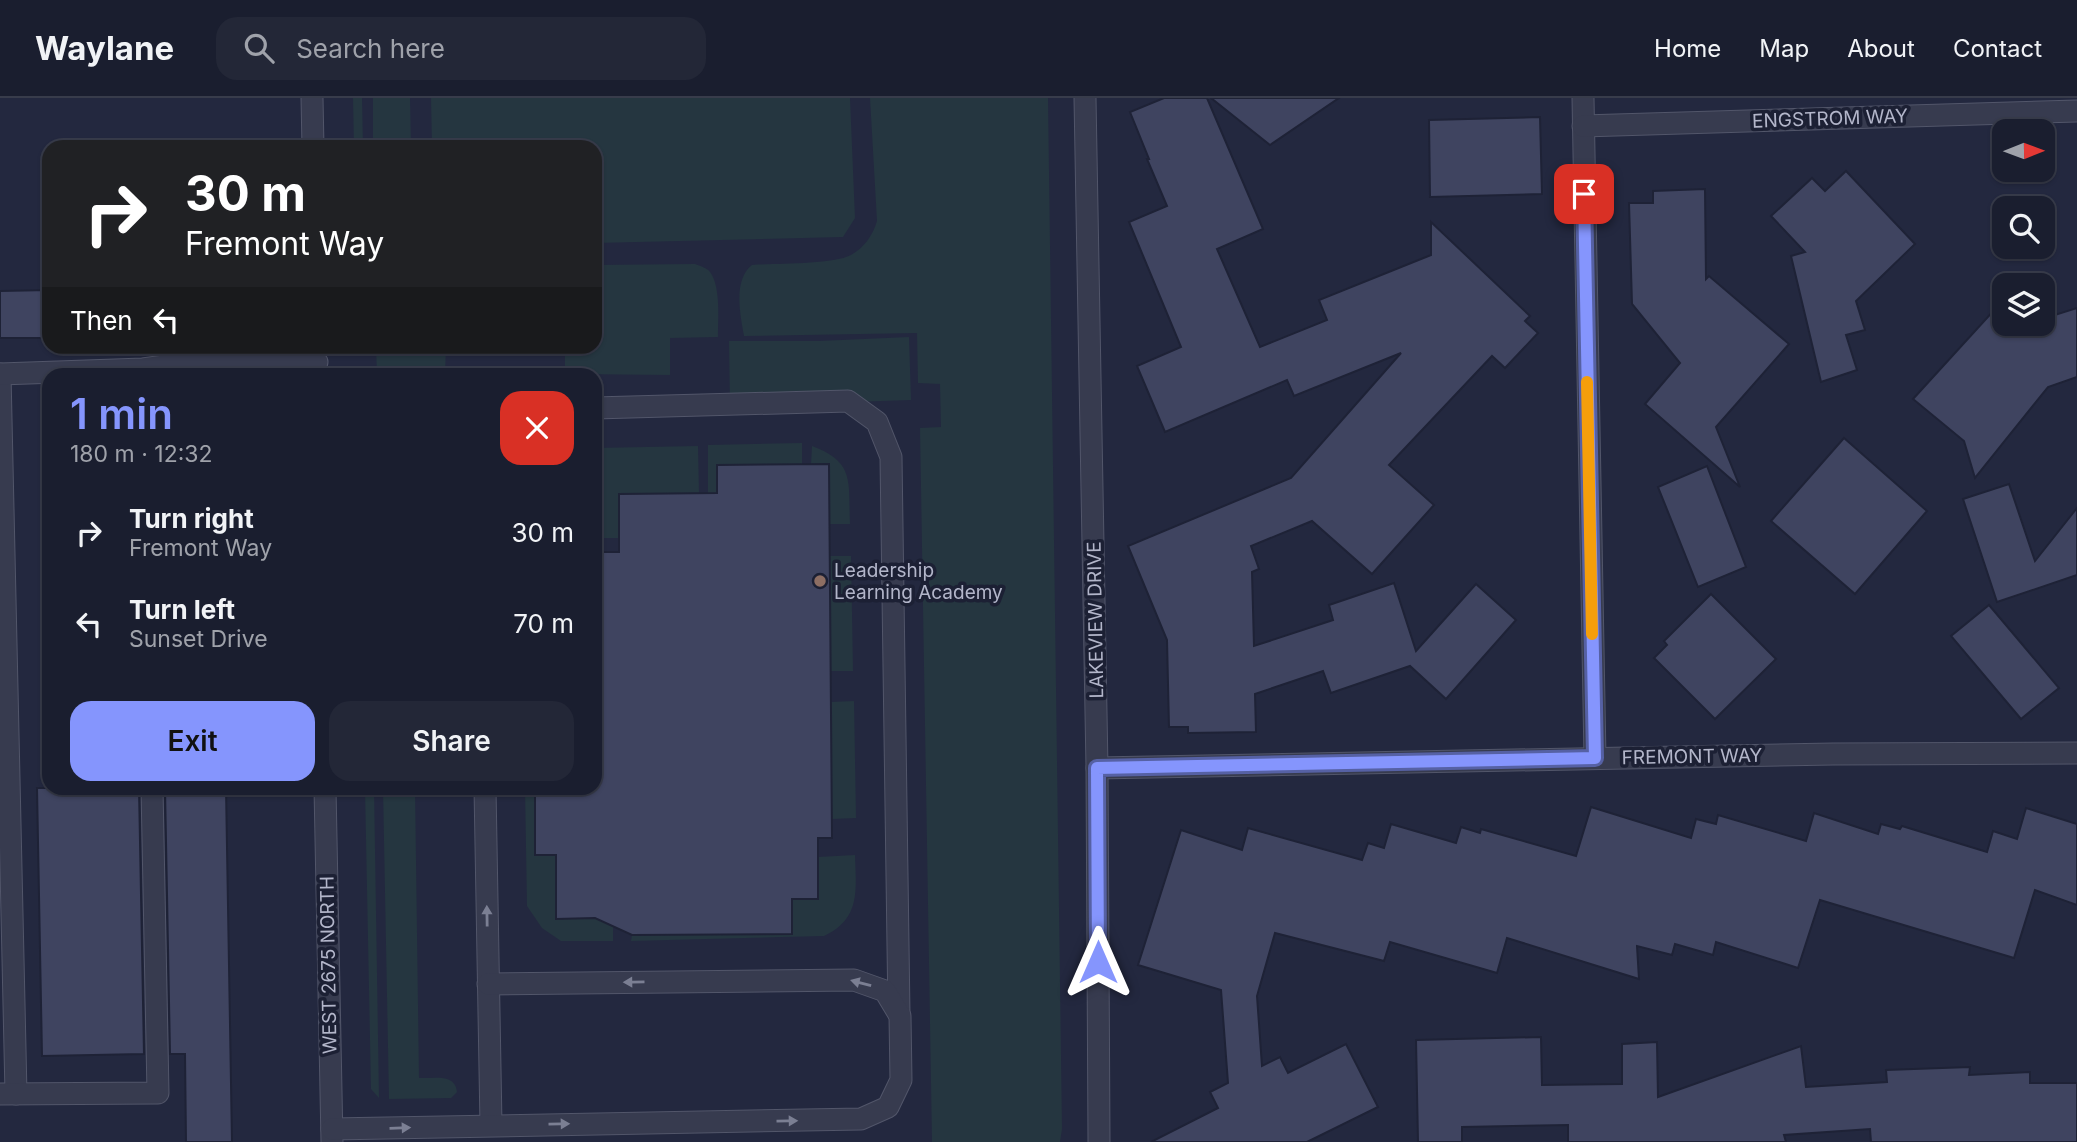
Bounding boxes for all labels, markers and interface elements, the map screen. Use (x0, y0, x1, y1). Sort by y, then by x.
search box (216, 17, 706, 80)
text: Waylane (35, 28, 174, 68)
icon: search (240, 29, 278, 67)
text: Search here (296, 33, 445, 64)
text: Home (1654, 34, 1721, 63)
text: Map (1759, 34, 1809, 63)
text: About (1847, 34, 1915, 63)
text: Contact (1953, 34, 2042, 63)
street label: ENGSTROM WAY (1752, 104, 1908, 133)
north arrow (1992, 119, 2054, 182)
map controls (1992, 119, 2055, 336)
text: 30 m (185, 164, 306, 223)
pin (1554, 164, 1614, 224)
icon: right (70, 168, 161, 259)
icon: arrive (1565, 175, 1603, 213)
button: search (1992, 196, 2055, 259)
text: Fremont Way (185, 224, 384, 263)
button: layers (1992, 273, 2055, 336)
icon: left (147, 301, 185, 339)
text: Then (70, 305, 133, 336)
text: 1 min (70, 388, 173, 439)
button: close (500, 391, 574, 465)
text: 180 m · 12:32 (70, 440, 213, 468)
text: Turn right (129, 503, 254, 534)
icon: right (70, 514, 108, 552)
text: 30 m (511, 517, 574, 548)
text: Fremont Way (129, 534, 272, 562)
street label: LAKEVIEW DRIVE (1083, 541, 1108, 699)
place label: Leadership Learning Academy (834, 559, 1003, 604)
marker: Leadership Learning Academy (812, 573, 828, 589)
text: Turn left (129, 594, 235, 625)
icon: left (70, 605, 108, 643)
text: 70 m (513, 608, 574, 639)
text: Sunset Drive (129, 625, 268, 653)
button: Exit (70, 701, 315, 781)
button: Share (329, 701, 574, 781)
street label: FREMONT WAY (1621, 744, 1763, 769)
street label: WEST 2675 NORTH (315, 876, 342, 1054)
one-way arrow (481, 905, 493, 927)
position arrow (1061, 925, 1135, 999)
one-way arrow (623, 977, 645, 988)
one-way arrow (850, 978, 871, 988)
one-way arrow (776, 1115, 798, 1126)
one-way arrow (548, 1118, 570, 1130)
one-way arrow (389, 1122, 411, 1133)

